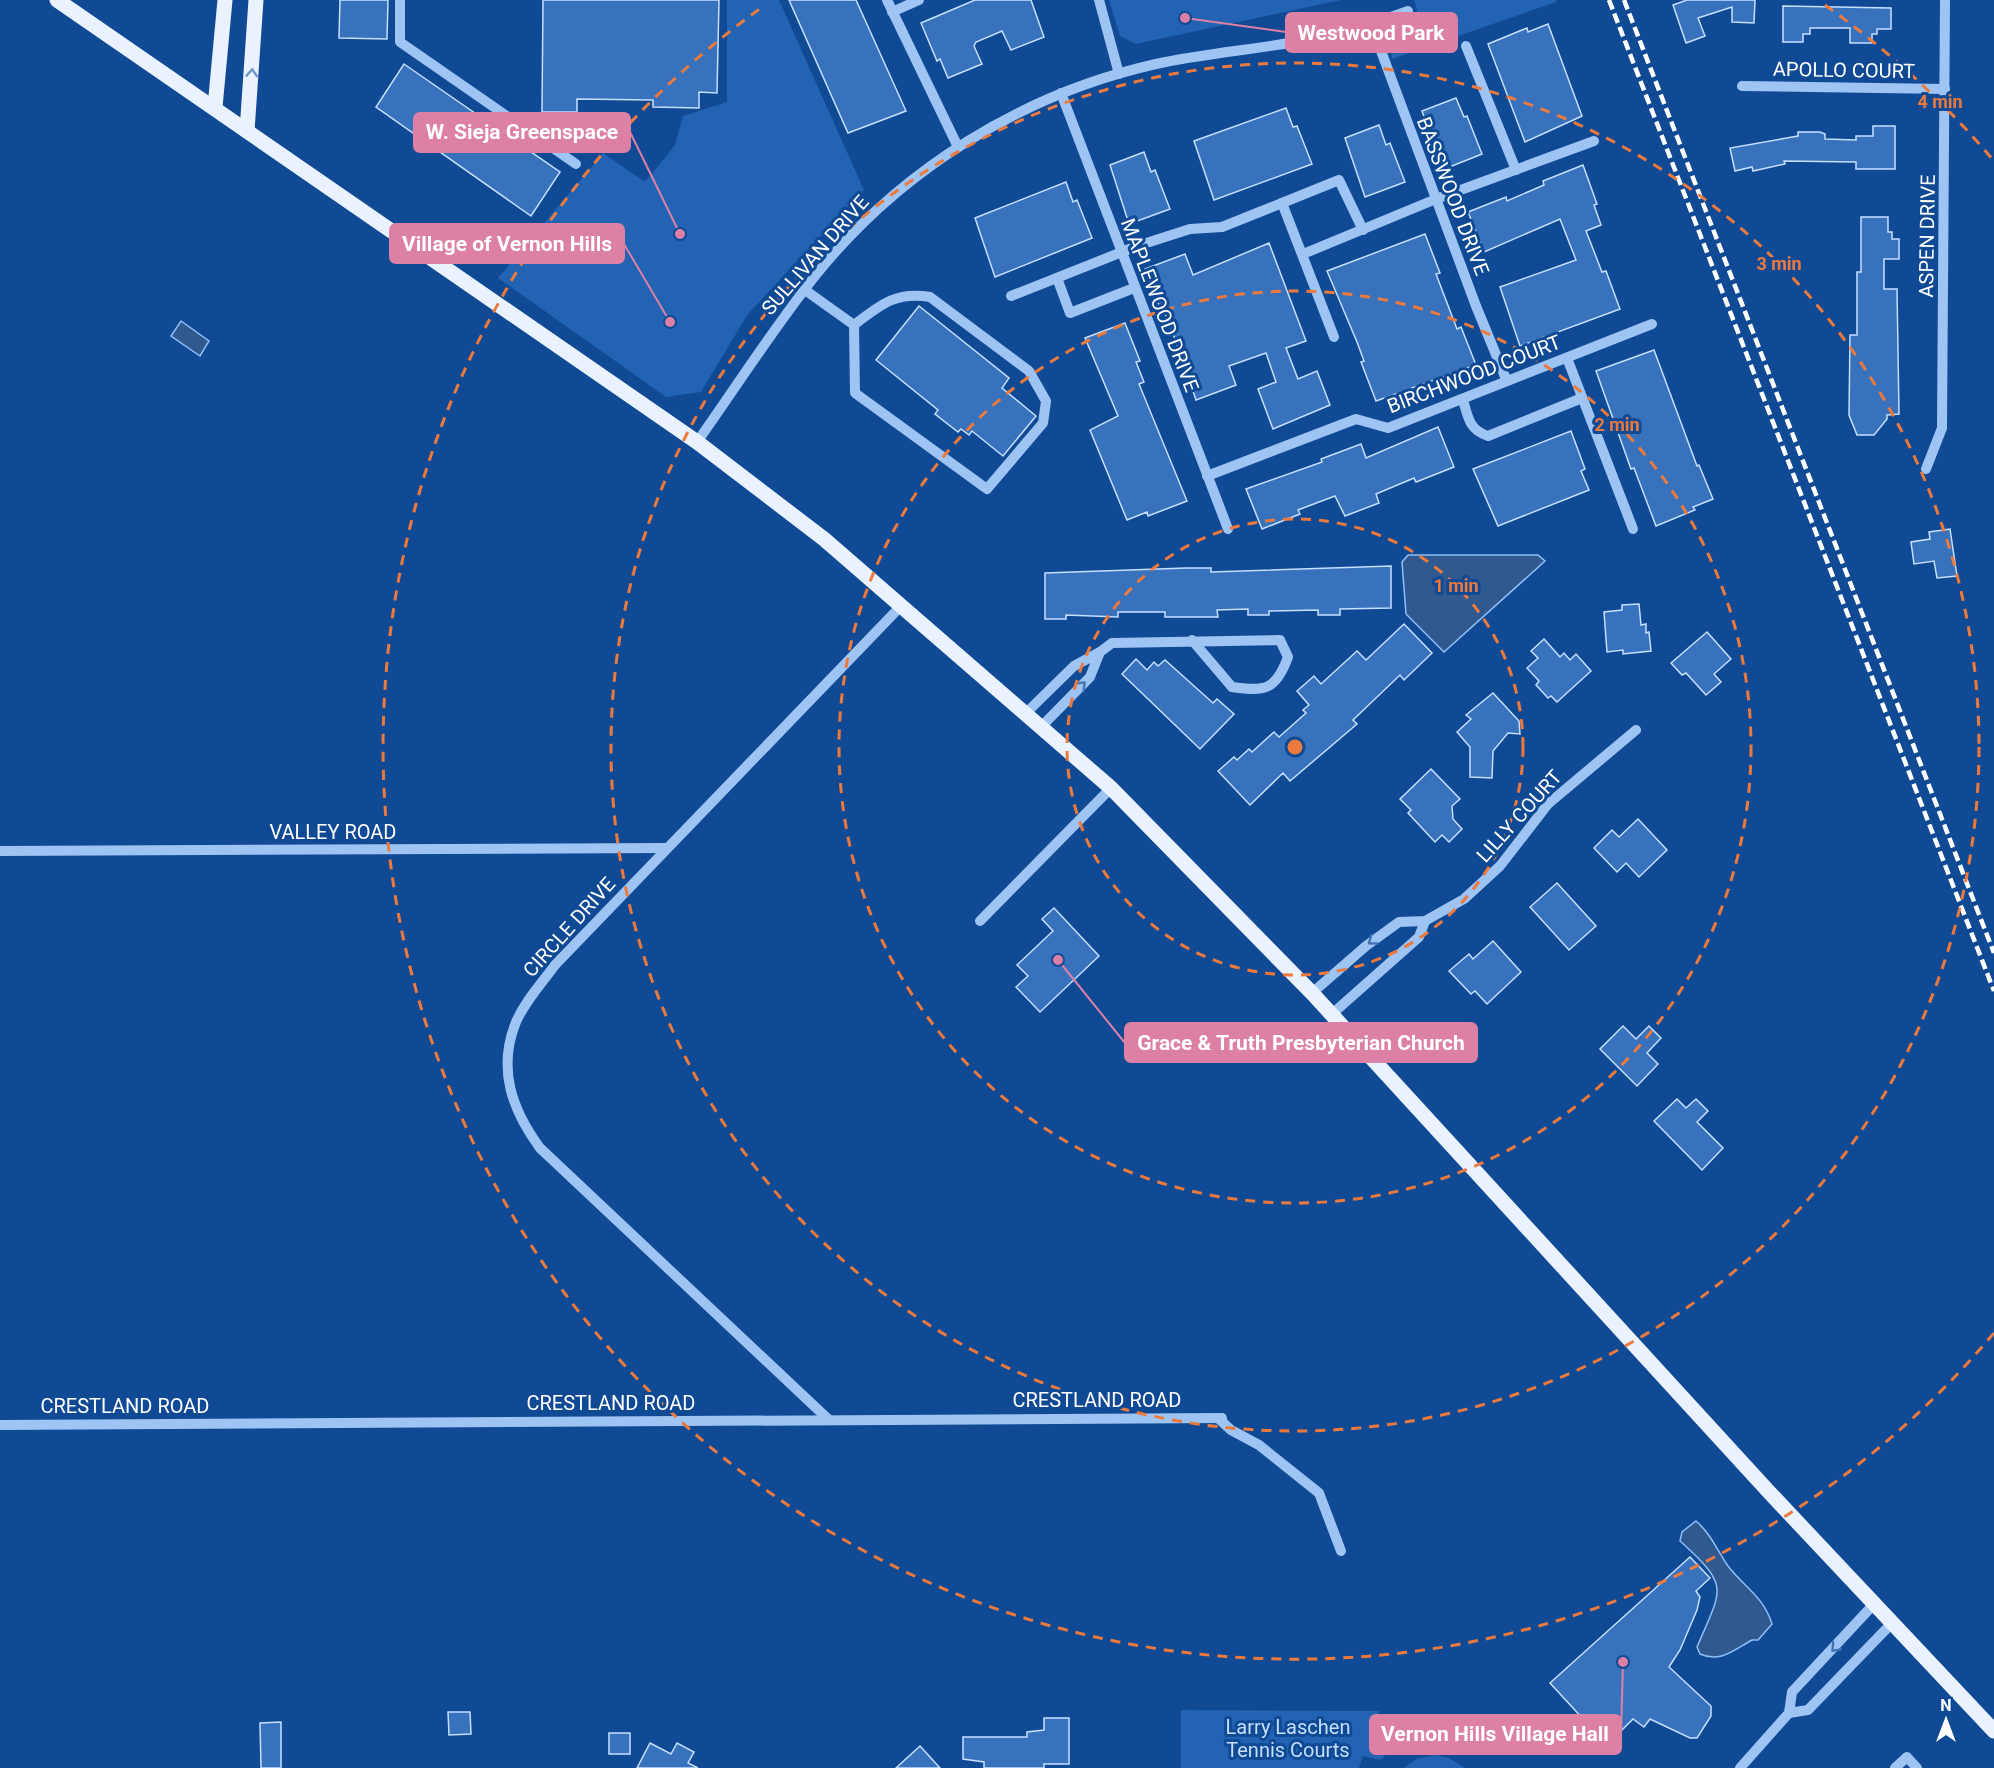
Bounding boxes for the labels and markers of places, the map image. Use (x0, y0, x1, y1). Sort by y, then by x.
callout: Westwood Park (1286, 13, 1457, 52)
callout: W. Sieja Greenspace (414, 113, 630, 152)
callout: Village of Vernon Hills (390, 224, 624, 263)
centre of rings (1285, 737, 1305, 757)
callout: Grace & Truth Presbyterian Church (1125, 1023, 1477, 1062)
callout: Vernon Hills Village Hall (1370, 1715, 1621, 1754)

